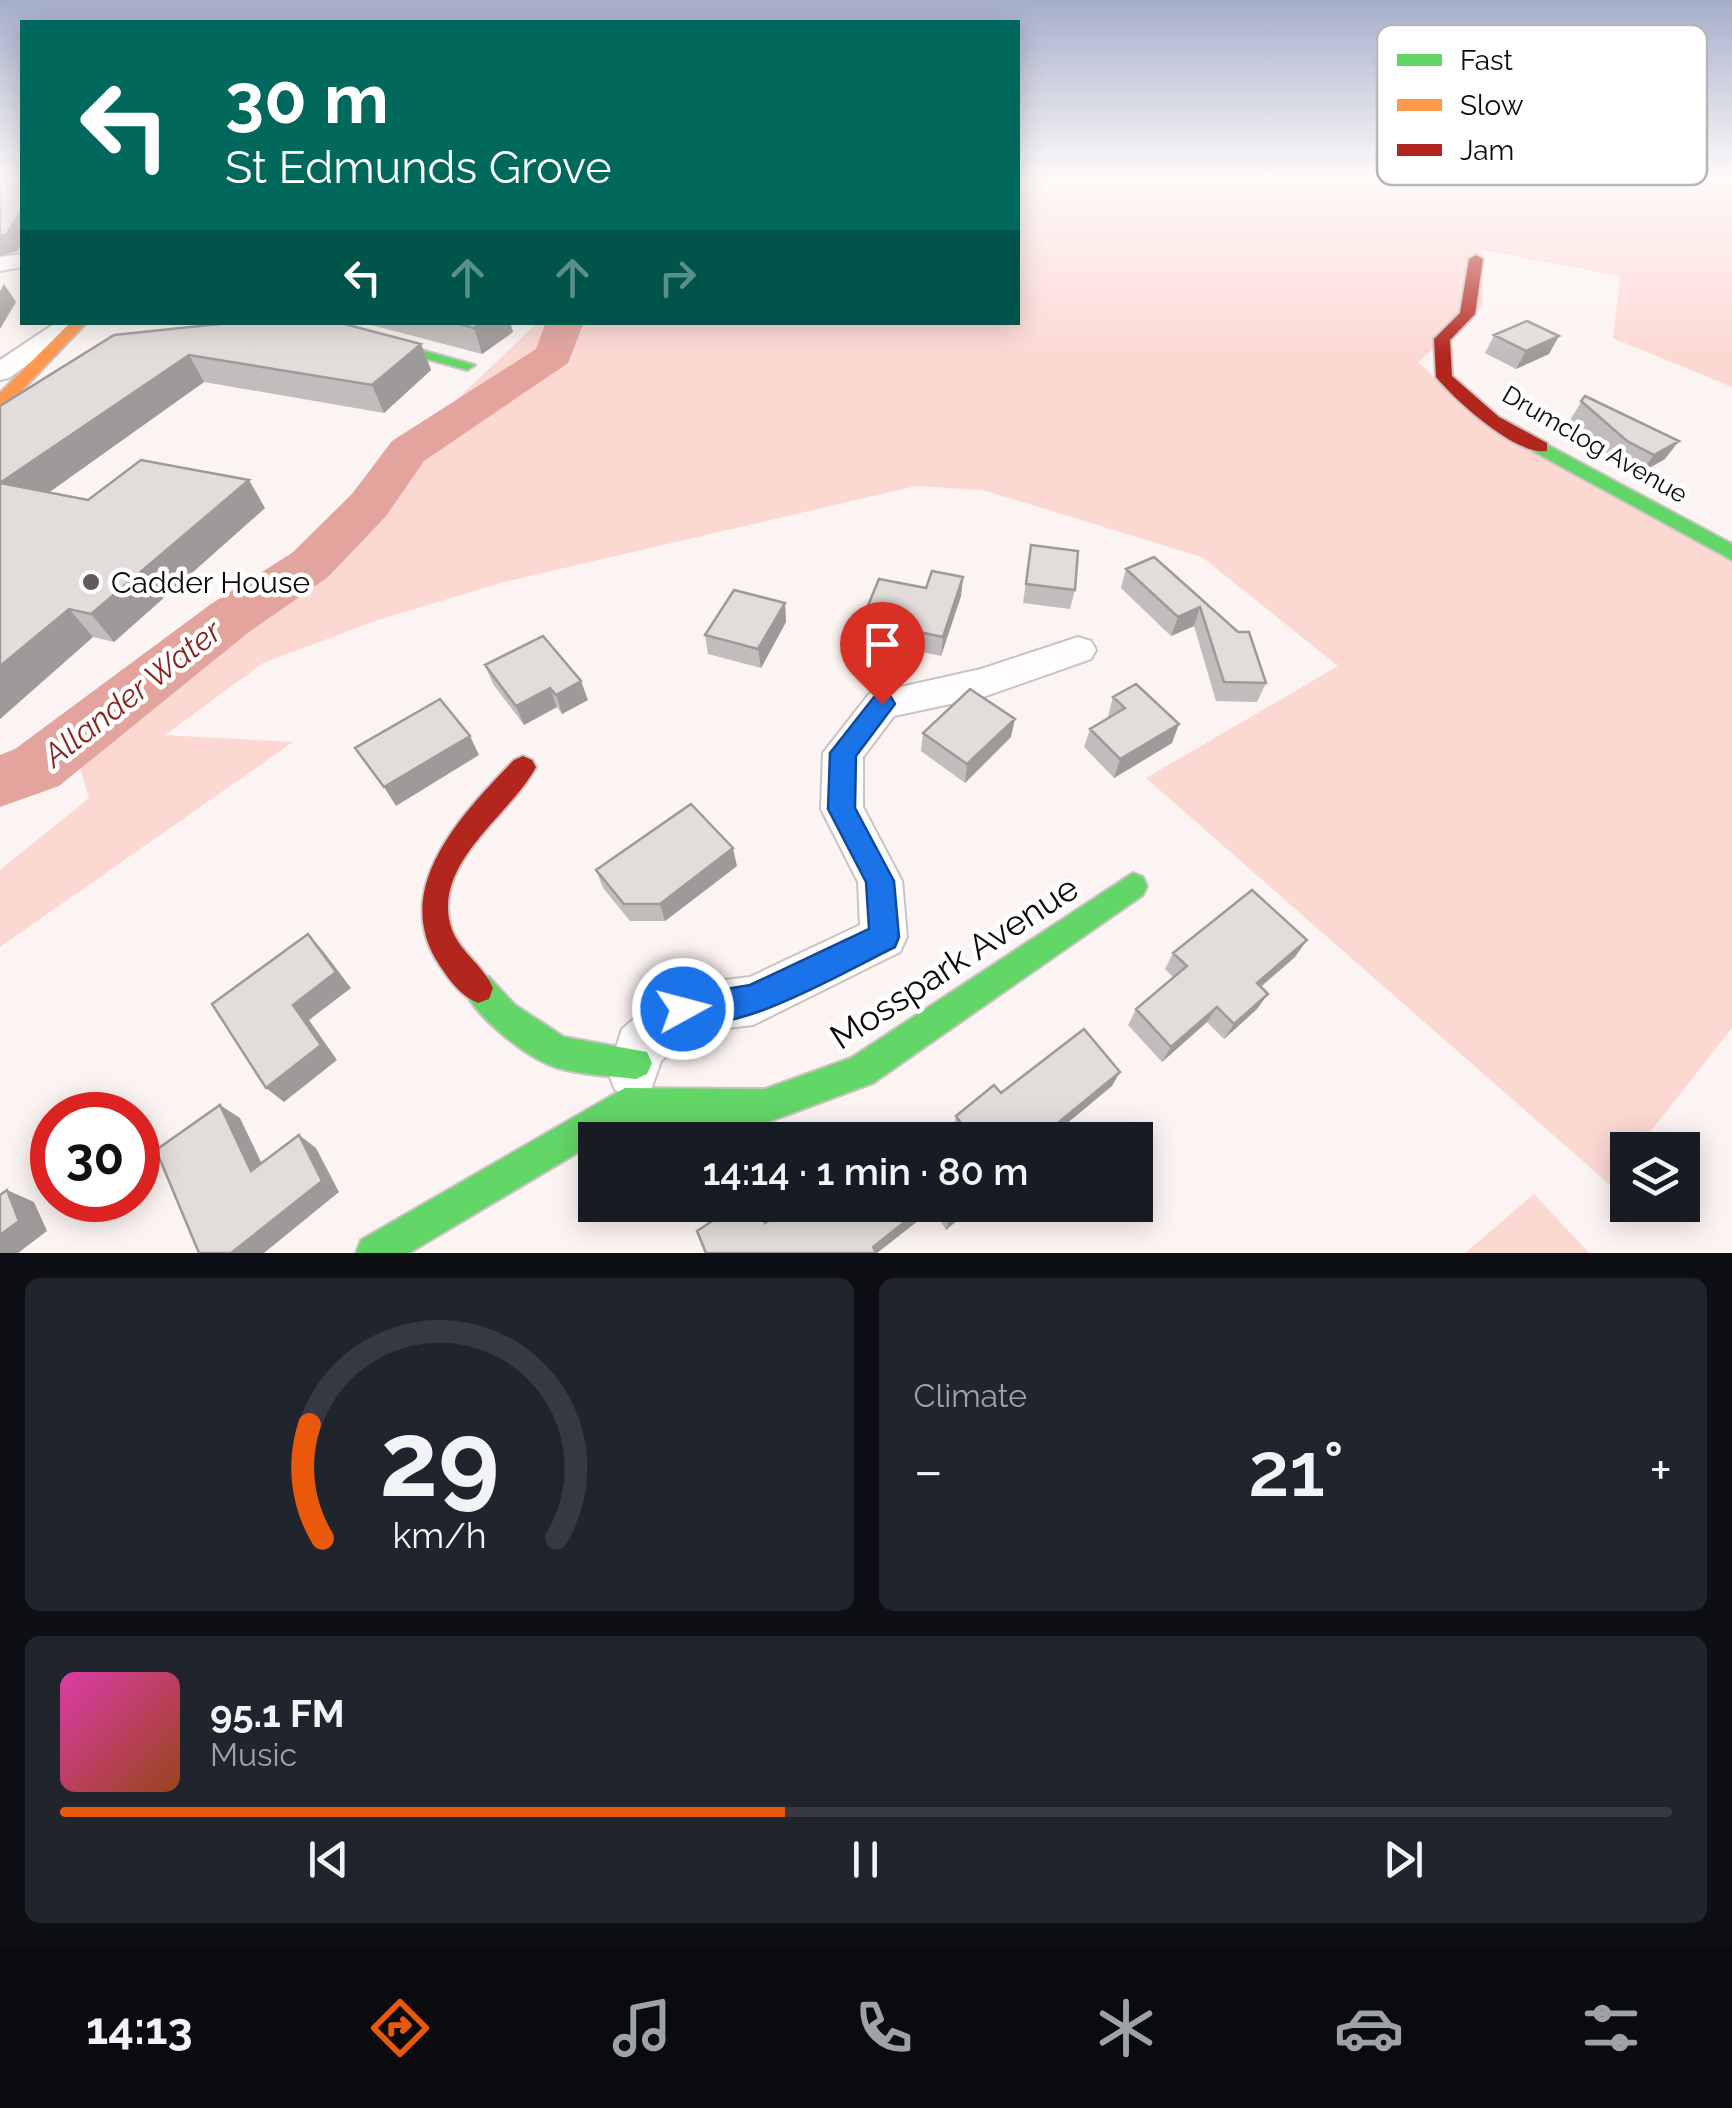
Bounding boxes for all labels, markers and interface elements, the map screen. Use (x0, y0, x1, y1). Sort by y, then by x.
legend (1377, 25, 1707, 185)
text: Fast (1460, 44, 1513, 77)
text: 30 m (225, 57, 389, 139)
icon: left (60, 60, 190, 190)
text: Slow (1460, 89, 1524, 122)
text: Jam (1460, 134, 1514, 167)
text: St Edmunds Grove (225, 141, 612, 194)
icon: left (335, 250, 390, 305)
icon: ahead (440, 250, 495, 305)
icon: ahead (545, 250, 600, 305)
icon: right (650, 250, 705, 305)
street label: Drumclog Avenue (1497, 379, 1693, 509)
place label: Cadder House (111, 565, 310, 600)
marker: Cadder House (80, 571, 102, 593)
pin (840, 602, 925, 705)
water label: Allander Water (34, 612, 229, 775)
icon: arrive (855, 617, 910, 672)
street label: Mosspark Avenue (822, 867, 1086, 1057)
position arrow (631, 957, 735, 1061)
speed limit sign: 30 (30, 1092, 160, 1222)
map controls (1610, 1132, 1700, 1222)
button: layers (1610, 1132, 1700, 1222)
text: 14:14 · 1 min · 80 m (702, 1149, 1029, 1194)
text: Climate (914, 1377, 1027, 1414)
text: 29 (379, 1398, 499, 1520)
text: 21° (1248, 1425, 1344, 1514)
text: − (914, 1438, 943, 1503)
text: + (1649, 1438, 1672, 1503)
text: km/h (392, 1514, 486, 1556)
text: 95.1 FM (210, 1691, 345, 1736)
text: Music (210, 1736, 297, 1773)
icon: previous (301, 1832, 356, 1887)
icon: pause (838, 1832, 893, 1887)
icon: next (1376, 1832, 1431, 1887)
icon: directions (365, 1993, 435, 2063)
icon: music (607, 1993, 677, 2063)
icon: phone (849, 1993, 919, 2063)
icon: climate (1091, 1993, 1161, 2063)
icon: car (1334, 1993, 1404, 2063)
icon: filters (1576, 1993, 1646, 2063)
text: 14:13 (86, 2002, 193, 2055)

